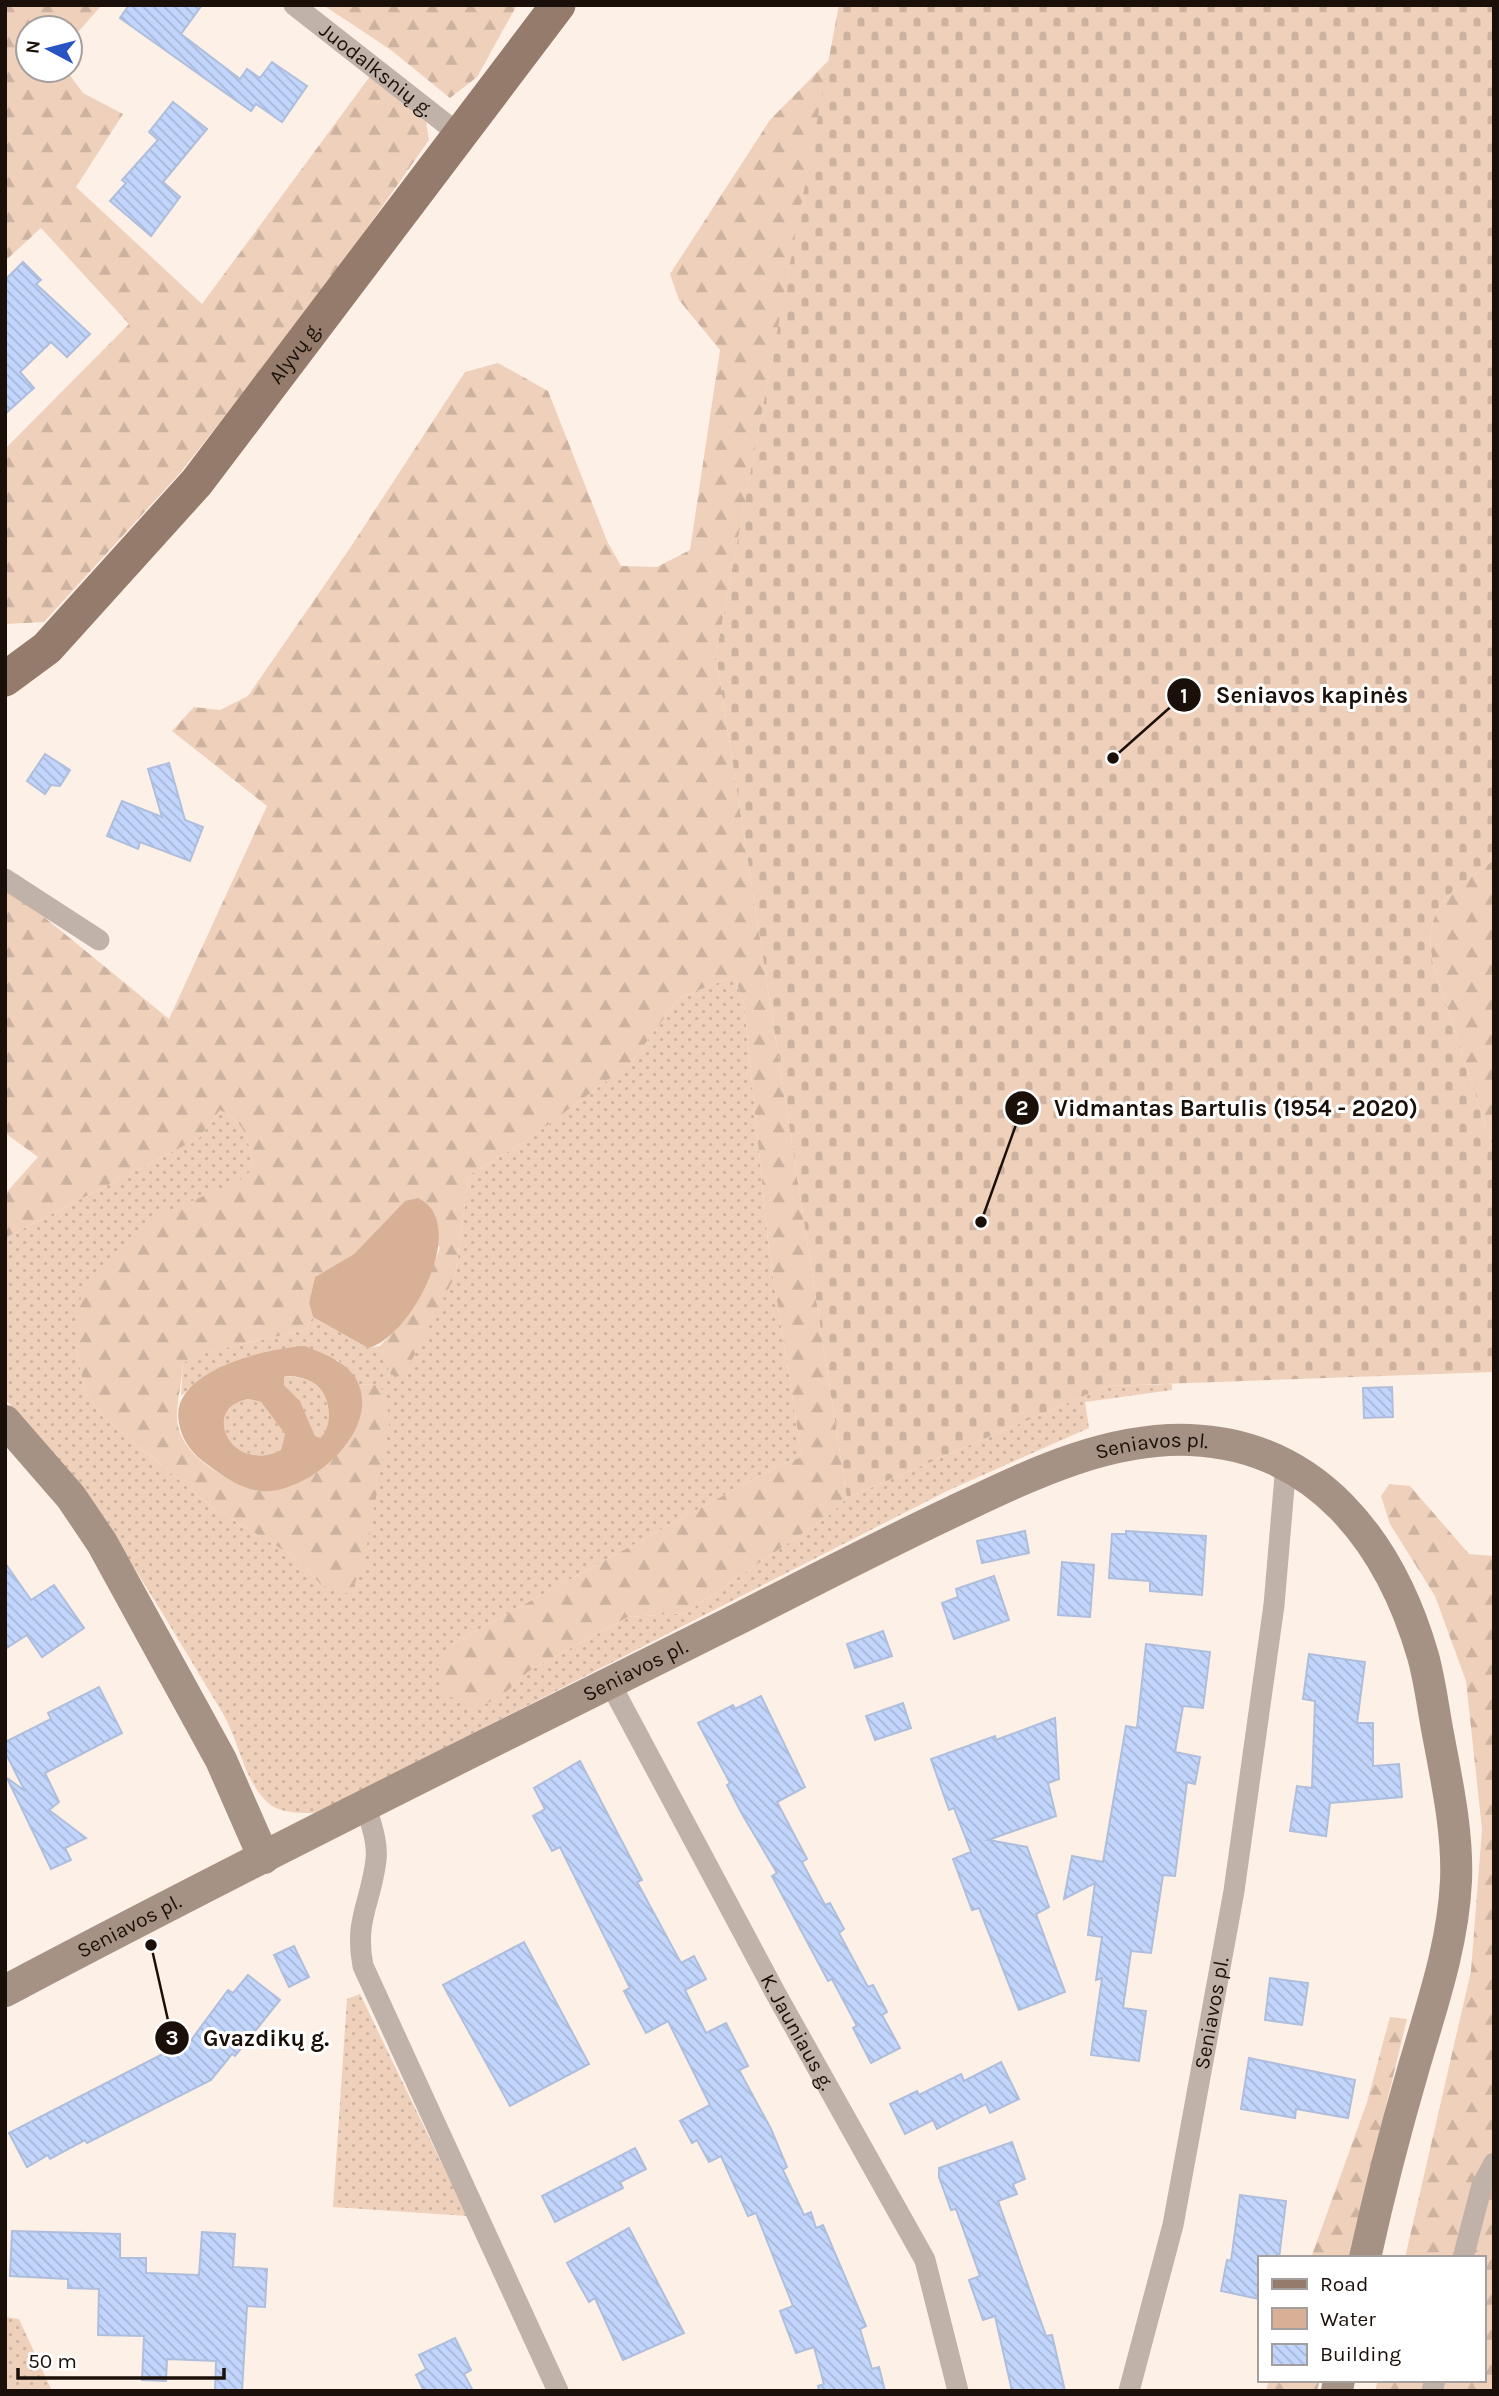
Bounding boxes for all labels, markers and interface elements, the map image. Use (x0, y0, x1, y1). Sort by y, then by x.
north arrow (14, 14, 84, 84)
street label: Juodalksnių g. (315, 18, 438, 122)
text: N (21, 39, 45, 55)
street label: Alyvų g. (264, 317, 326, 389)
callout: Seniavos kapinės (1167, 673, 1422, 717)
text: Seniavos kapinės (1216, 682, 1408, 709)
text: 1 (1180, 684, 1188, 708)
callout: Vidmantas Bartulis (1954 - 2020) (1005, 1086, 1432, 1130)
text: Vidmantas Bartulis (1954 - 2020) (1054, 1095, 1418, 1122)
text: 2 (1016, 1096, 1028, 1120)
street label: Seniavos pl. (1093, 1428, 1210, 1464)
street label: Seniavos pl. (579, 1634, 692, 1706)
street label: Seniavos pl. (73, 1889, 185, 1963)
street label: Seniavos pl. (1190, 1955, 1234, 2071)
street label: K. Jauniaus g. (755, 1970, 839, 2094)
callout: Gvazdikų g. (154, 2016, 343, 2060)
text: Gvazdikų g. (203, 2025, 329, 2052)
text: 3 (165, 2026, 179, 2050)
legend (1258, 2256, 1485, 2382)
text: Road (1320, 2272, 1368, 2296)
text: Water (1320, 2307, 1376, 2331)
scale bar (18, 2336, 224, 2380)
text: Building (1320, 2342, 1401, 2366)
text: 50 m (28, 2349, 77, 2373)

